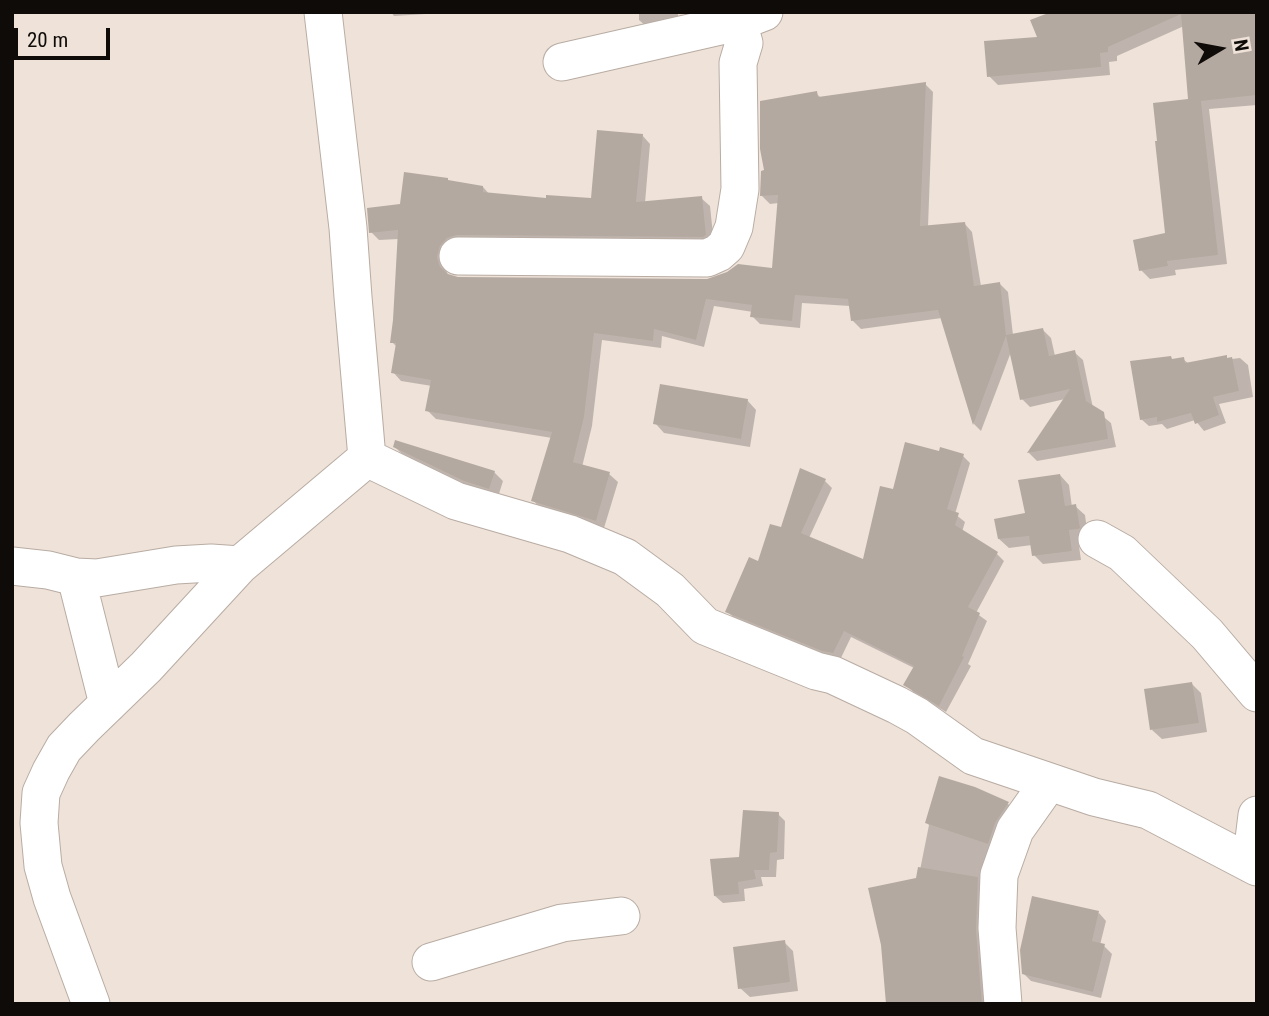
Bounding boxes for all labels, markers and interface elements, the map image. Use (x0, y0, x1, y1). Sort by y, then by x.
scale bar (18, 14, 114, 58)
north arrow (1185, 14, 1255, 84)
text: 20 m (27, 28, 68, 52)
text: N (1229, 38, 1254, 53)

